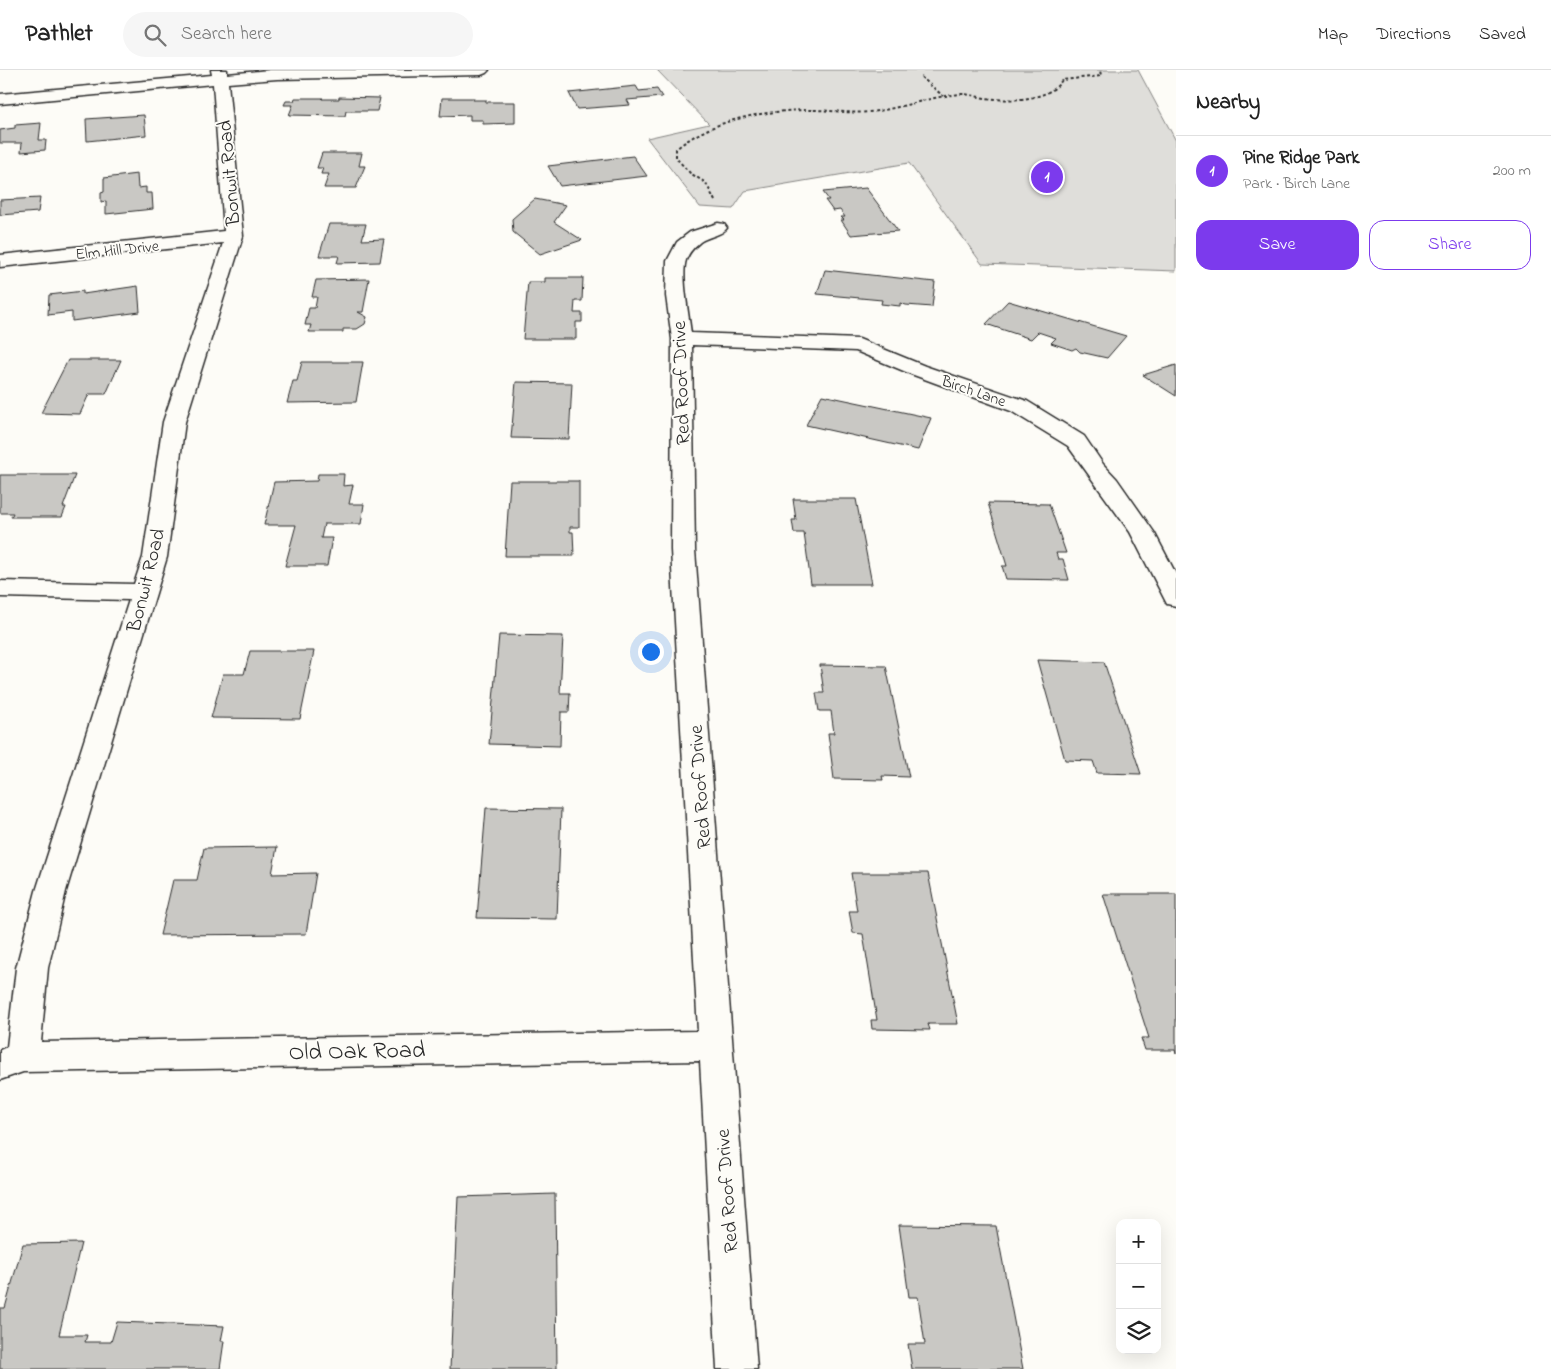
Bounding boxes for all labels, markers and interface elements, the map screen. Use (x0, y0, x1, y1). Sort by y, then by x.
search box (123, 12, 473, 57)
text: Pathlet (25, 17, 93, 52)
icon: search (141, 21, 169, 49)
text: Search here (181, 21, 272, 48)
text: Map (1318, 22, 1348, 48)
text: Directions (1376, 22, 1451, 48)
text: Saved (1479, 22, 1526, 48)
text: Nearby (1196, 88, 1260, 118)
street label: Bonwit Road (211, 119, 250, 228)
text: Pine Ridge Park (1243, 145, 1360, 172)
pin: 1 (1031, 158, 1063, 196)
text: 1 (1209, 159, 1215, 183)
text: 200 m (1493, 159, 1531, 183)
text: Park · Birch Lane (1243, 172, 1350, 196)
button: Save (1196, 220, 1359, 270)
button: Share (1369, 220, 1531, 270)
street label: Elm Hill Drive (74, 235, 161, 267)
street label: Red Roof Drive (666, 320, 699, 445)
street label: Birch Lane (937, 369, 1010, 414)
street label: Bonwit Road (120, 526, 174, 636)
your location (638, 639, 664, 665)
street label: Red Roof Drive (683, 724, 720, 850)
street label: Old Oak Road (288, 1034, 426, 1071)
street label: Red Roof Drive (710, 1128, 747, 1254)
map controls (1116, 1219, 1161, 1354)
button: + (1116, 1219, 1161, 1264)
button: − (1116, 1264, 1161, 1309)
button: layers (1116, 1309, 1161, 1354)

